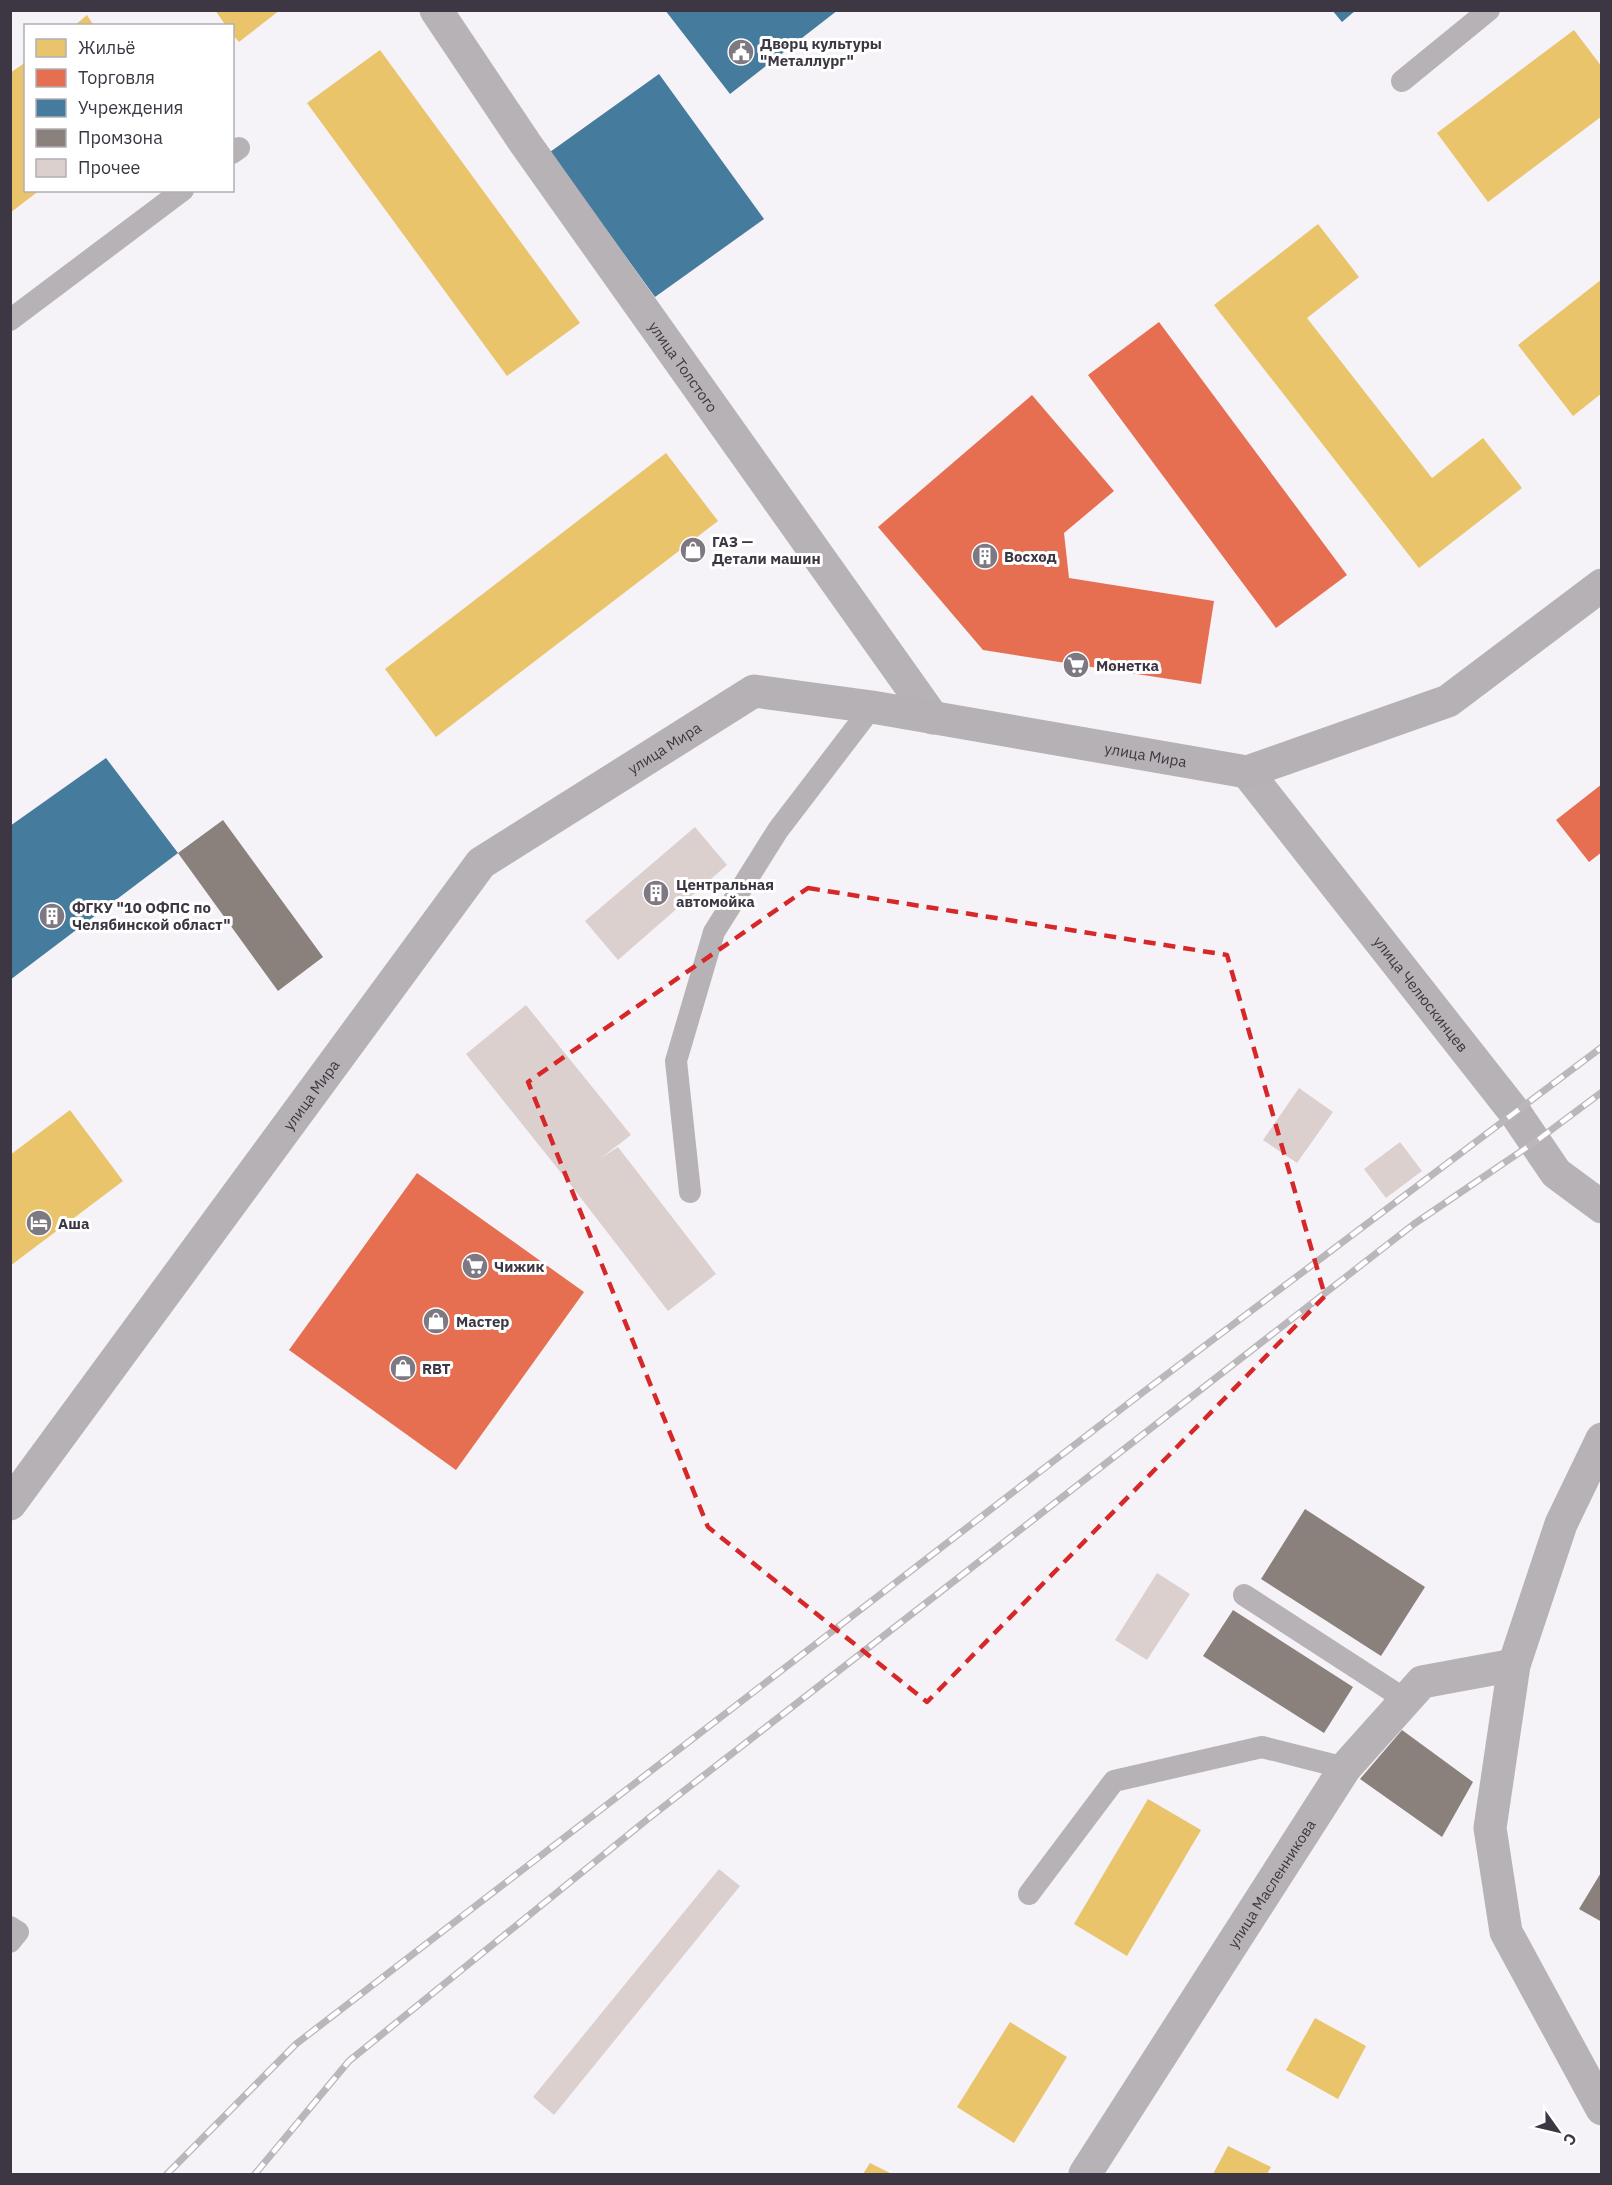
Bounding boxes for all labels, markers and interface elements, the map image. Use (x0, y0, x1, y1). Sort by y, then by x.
legend (24, 24, 234, 192)
place label: Дворц культуры "Металлург" (760, 34, 882, 70)
text: Жильё (78, 36, 136, 59)
public building icon: Дворц культуры "Металлург" (726, 37, 756, 67)
text: Торговля (78, 66, 155, 89)
text: Учреждения (78, 96, 183, 119)
text: Промзона (78, 126, 163, 149)
text: Прочее (78, 156, 141, 179)
street label: улица Толстого (645, 317, 722, 416)
place label: ГАЗ — Детали машин (712, 532, 821, 568)
shop icon: ГАЗ — Детали машин (678, 535, 708, 565)
building icon: Восход (970, 541, 1000, 571)
place label: Восход (1004, 547, 1057, 566)
supermarket icon: Монетка (1061, 650, 1091, 680)
place label: Монетка (1096, 656, 1159, 675)
street label: улица Мира (624, 717, 704, 778)
street label: улица Мира (1103, 738, 1188, 771)
place label: Центральная автомойка (676, 875, 774, 911)
building icon: Центральная автомойка (641, 878, 671, 908)
place label: ФГКУ "10 ОФПС по Челябинской област" (72, 898, 231, 934)
building icon: ФГКУ "10 ОФПС по Челябинской област" (37, 901, 67, 931)
street label: улица Челюскинцев (1370, 932, 1473, 1055)
street label: улица Мира (279, 1056, 343, 1134)
hotel icon: Аша (24, 1208, 54, 1238)
place label: Аша (58, 1214, 90, 1233)
supermarket icon: Чижик (460, 1251, 490, 1281)
place label: Чижик (494, 1257, 545, 1276)
shop icon: Мастер (421, 1306, 451, 1336)
place label: Мастер (456, 1312, 509, 1331)
shop icon: RBT (388, 1353, 418, 1383)
place label: RBT (422, 1359, 451, 1378)
street label: улица Масленникова (1223, 1816, 1319, 1951)
north arrow (1528, 2101, 1588, 2161)
text: С (1559, 2129, 1582, 2149)

